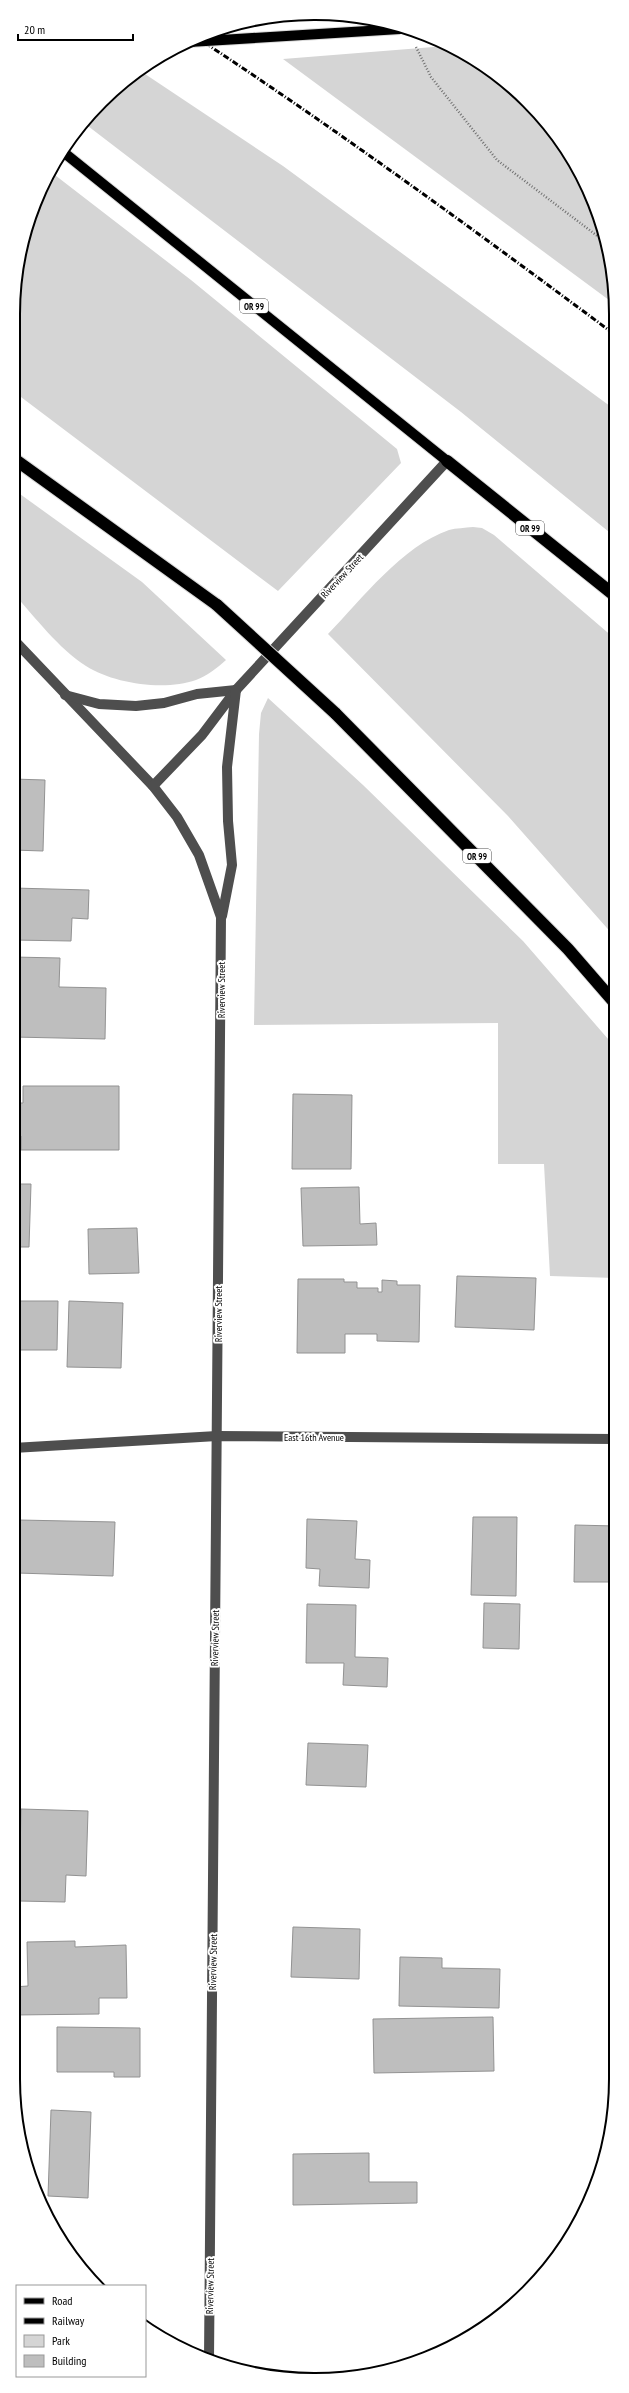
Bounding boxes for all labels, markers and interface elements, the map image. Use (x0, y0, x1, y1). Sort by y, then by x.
scale bar (18, 16, 133, 42)
text: 20 m (24, 22, 45, 37)
road number: OR 99 (240, 299, 268, 313)
road number: OR 99 (516, 521, 544, 535)
street label: Riverview Street (318, 551, 366, 601)
road number: OR 99 (463, 849, 491, 863)
street label: Riverview Street (215, 962, 228, 1018)
street label: Riverview Street (212, 1286, 225, 1342)
street label: East 16th Avenue (284, 1431, 344, 1444)
street label: Riverview Street (208, 1609, 222, 1666)
street label: Riverview Street (206, 1933, 220, 1990)
street label: Riverview Street (203, 2257, 217, 2314)
legend (16, 2285, 146, 2377)
text: Road (52, 2293, 72, 2308)
text: Railway (52, 2313, 85, 2328)
text: Park (52, 2333, 70, 2348)
text: Building (52, 2353, 87, 2368)

